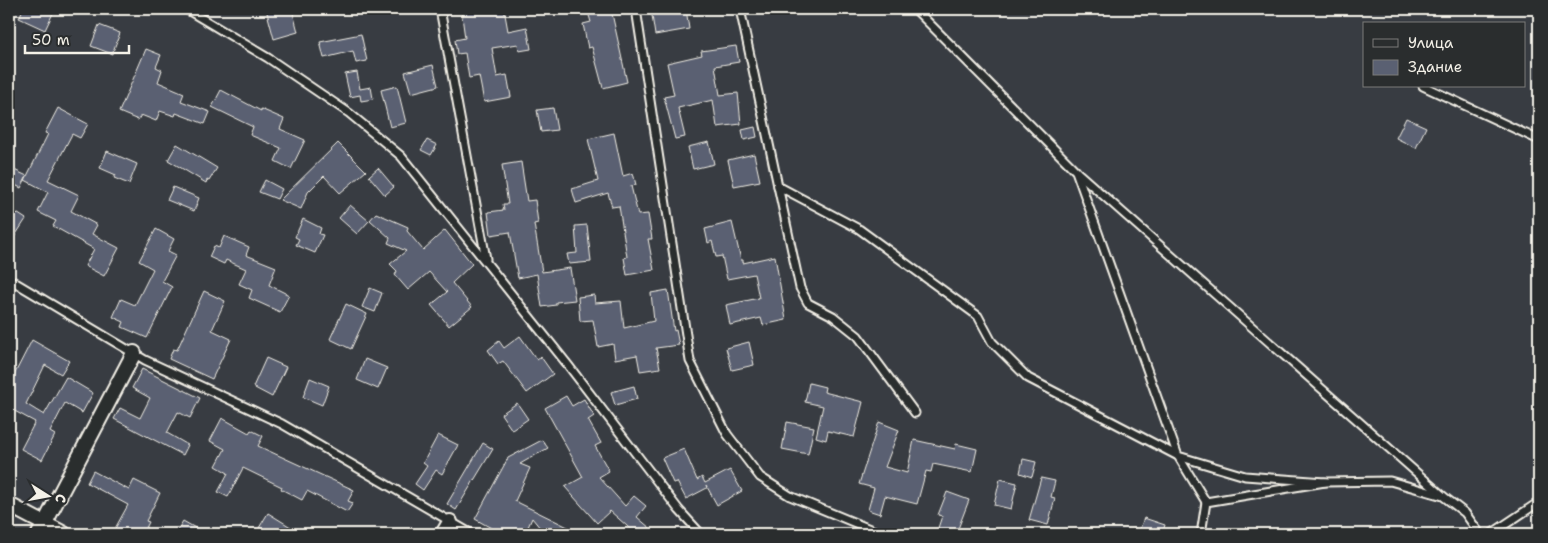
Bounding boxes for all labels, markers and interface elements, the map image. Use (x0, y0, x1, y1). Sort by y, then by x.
scale bar (25, 22, 129, 54)
legend (1363, 22, 1526, 88)
text: 50 m (32, 30, 70, 50)
text: Улица (1408, 33, 1454, 53)
text: Здание (1408, 57, 1462, 77)
north arrow (22, 470, 72, 520)
text: С (51, 493, 70, 504)

